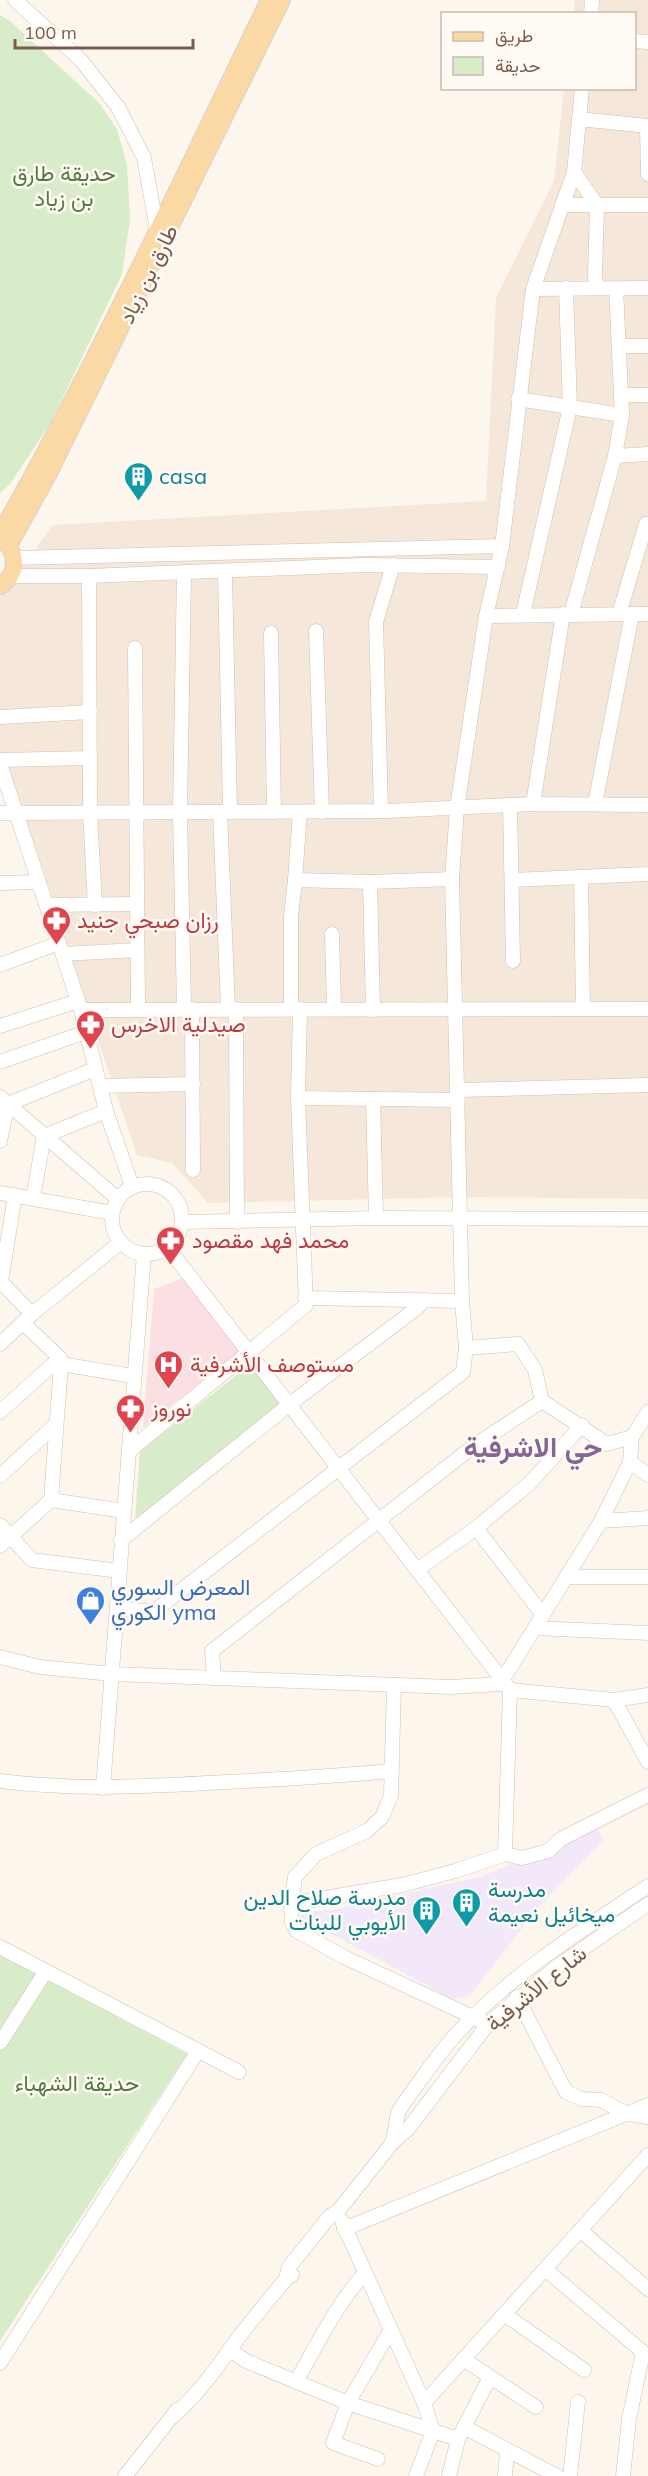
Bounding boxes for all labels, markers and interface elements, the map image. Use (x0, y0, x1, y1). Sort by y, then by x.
scale bar (15, 12, 194, 50)
legend (441, 12, 636, 90)
text: 100 m (24, 21, 77, 44)
text: طريق (495, 24, 533, 47)
text: حديقة (495, 54, 541, 77)
park label: حديقة طارق بن زياد (12, 159, 116, 212)
street label: طارق بن زياد (112, 220, 184, 328)
building icon: casa (122, 460, 154, 502)
place label: casa (159, 462, 207, 490)
pharmacy icon: رزان صبحي جنيد (40, 904, 72, 946)
place label: رزان صبحي جنيد (77, 906, 219, 939)
pharmacy icon: صيدلية الاخرس (74, 1008, 106, 1050)
place label: صيدلية الاخرس (111, 1010, 246, 1038)
pharmacy icon: محمد فهد مقصود (155, 1224, 187, 1266)
place label: محمد فهد مقصود (192, 1226, 349, 1254)
hospital icon: مستوصف الأشرفية (153, 1348, 185, 1390)
place label: مستوصف الأشرفية (190, 1350, 354, 1378)
pharmacy icon: نوروز (114, 1392, 146, 1434)
place label: نوروز (150, 1394, 192, 1422)
district label: حي الاشرفية (464, 1429, 602, 1471)
place label: المعرض السوري الكوري yma (111, 1573, 250, 1631)
shop icon: المعرض السوري الكوري yma (74, 1584, 106, 1626)
place label: مدرسة ميخائيل نعيمة (488, 1875, 615, 1928)
place label: مدرسة صلاح الدين الأيوبي للبنات (244, 1883, 406, 1941)
building icon: مدرسة ميخائيل نعيمة (451, 1886, 483, 1928)
building icon: مدرسة صلاح الدين الأيوبي للبنات (411, 1894, 443, 1936)
street label: شارع الأشرفية (480, 1939, 593, 2038)
park label: حديقة الشهباء (15, 2069, 139, 2097)

